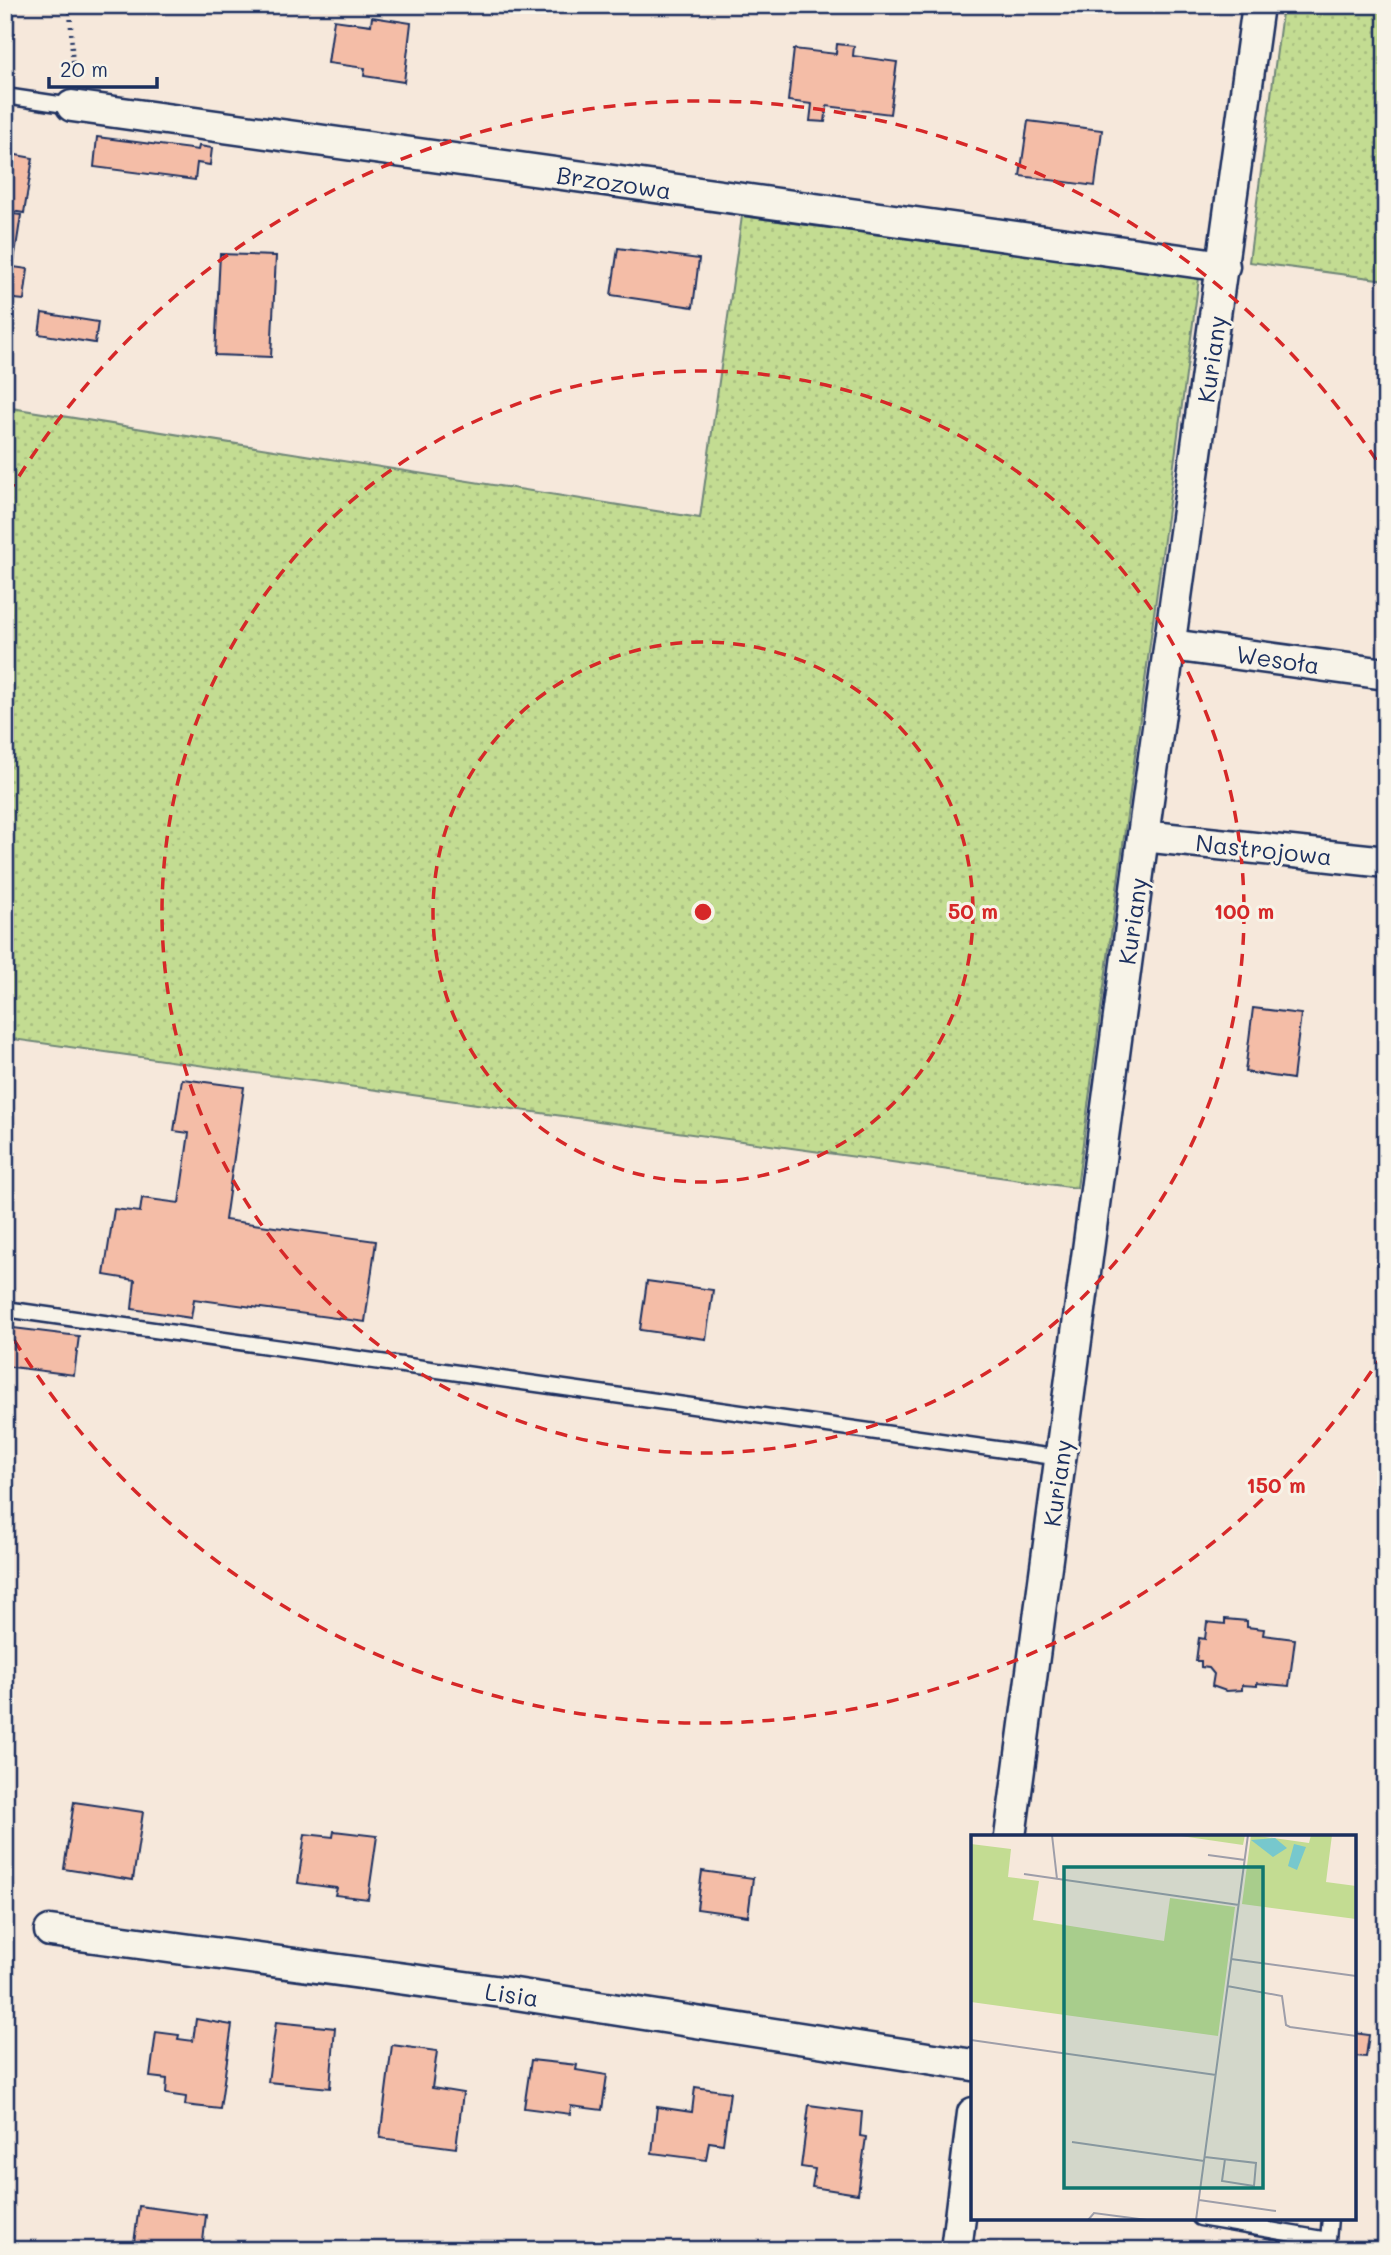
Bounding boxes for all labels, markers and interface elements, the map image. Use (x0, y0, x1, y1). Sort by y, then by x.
scale bar (49, 46, 158, 90)
text: 20 m (60, 55, 108, 82)
street label: Brzozowa (555, 159, 673, 205)
street label: Kuriany (1190, 313, 1232, 405)
street label: Wesoła (1234, 638, 1322, 680)
street label: Nastrojowa (1194, 826, 1334, 872)
street label: Kuriany (1111, 875, 1153, 967)
text: 50 m (948, 897, 998, 924)
text: 100 m (1214, 897, 1274, 924)
centre of rings (691, 900, 715, 924)
street label: Kuriany (1036, 1437, 1078, 1529)
text: 150 m (1246, 1471, 1306, 1498)
inset map (971, 1835, 1356, 2220)
street label: Lisia (483, 1975, 541, 2013)

